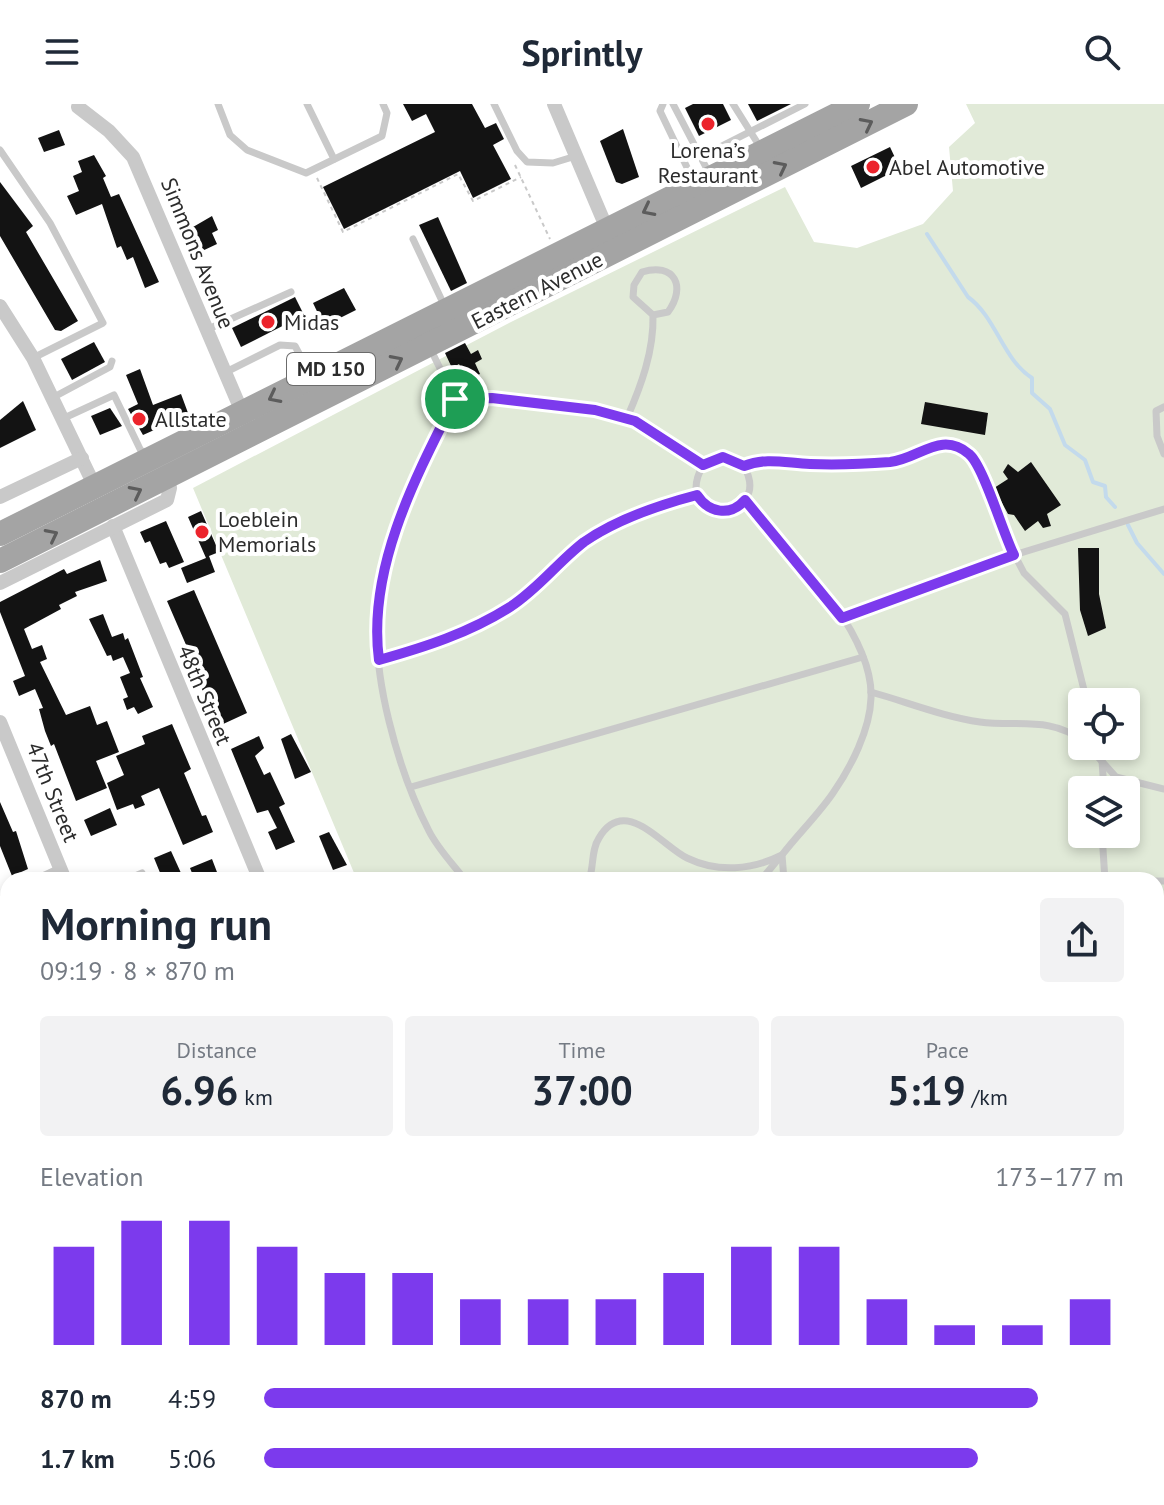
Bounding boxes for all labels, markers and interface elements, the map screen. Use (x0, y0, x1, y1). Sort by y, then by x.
text: Sprintly (522, 29, 642, 76)
icon: menu (40, 30, 84, 74)
icon: search (1080, 30, 1124, 74)
marker: Lorena’s Restaurant (699, 115, 717, 133)
one-way arrow (858, 118, 873, 133)
place label: Lorena’s Restaurant (658, 136, 759, 189)
place label: Abel Automotive (889, 153, 1045, 181)
marker: Abel Automotive (864, 158, 882, 176)
one-way arrow (773, 161, 788, 177)
street label: Simmons Avenue (155, 173, 241, 333)
one-way arrow (642, 200, 657, 215)
street label: Eastern Avenue (467, 245, 607, 335)
place label: Midas (284, 308, 339, 336)
marker: Midas (259, 313, 277, 331)
road number: MD 150 (287, 353, 375, 385)
one-way arrow (388, 355, 403, 370)
pin (421, 365, 489, 433)
icon: arrive (433, 377, 477, 421)
one-way arrow (268, 387, 283, 402)
place label: Allstate (155, 405, 227, 433)
marker: Allstate (130, 410, 148, 428)
one-way arrow (128, 486, 143, 502)
place label: Loeblein Memorials (218, 505, 316, 558)
marker: Loeblein Memorials (193, 523, 211, 541)
one-way arrow (44, 529, 58, 544)
street label: 48th Street (171, 641, 239, 750)
map controls (1068, 688, 1140, 848)
button: locate (1068, 688, 1140, 760)
street label: 47th Street (20, 738, 86, 846)
button: layers (1068, 776, 1140, 848)
text: Morning run (40, 895, 272, 952)
button: share (1040, 898, 1124, 982)
text: 09:19 · 8 × 870 m (40, 954, 235, 987)
text: Distance (176, 1036, 257, 1064)
text: Time (558, 1036, 606, 1064)
text: Pace (926, 1036, 969, 1064)
text: 6.96 (161, 1064, 238, 1116)
text: 37:00 (531, 1064, 633, 1116)
text: 5:19 (887, 1064, 966, 1116)
text: km (238, 1083, 273, 1111)
text: /km (966, 1083, 1008, 1111)
text: Elevation (40, 1160, 144, 1193)
text: 173–177 m (995, 1160, 1124, 1193)
text: 870 m (40, 1382, 112, 1415)
text: 4:59 (168, 1382, 216, 1415)
text: 1.7 km (40, 1442, 115, 1475)
text: 5:06 (168, 1442, 216, 1475)

